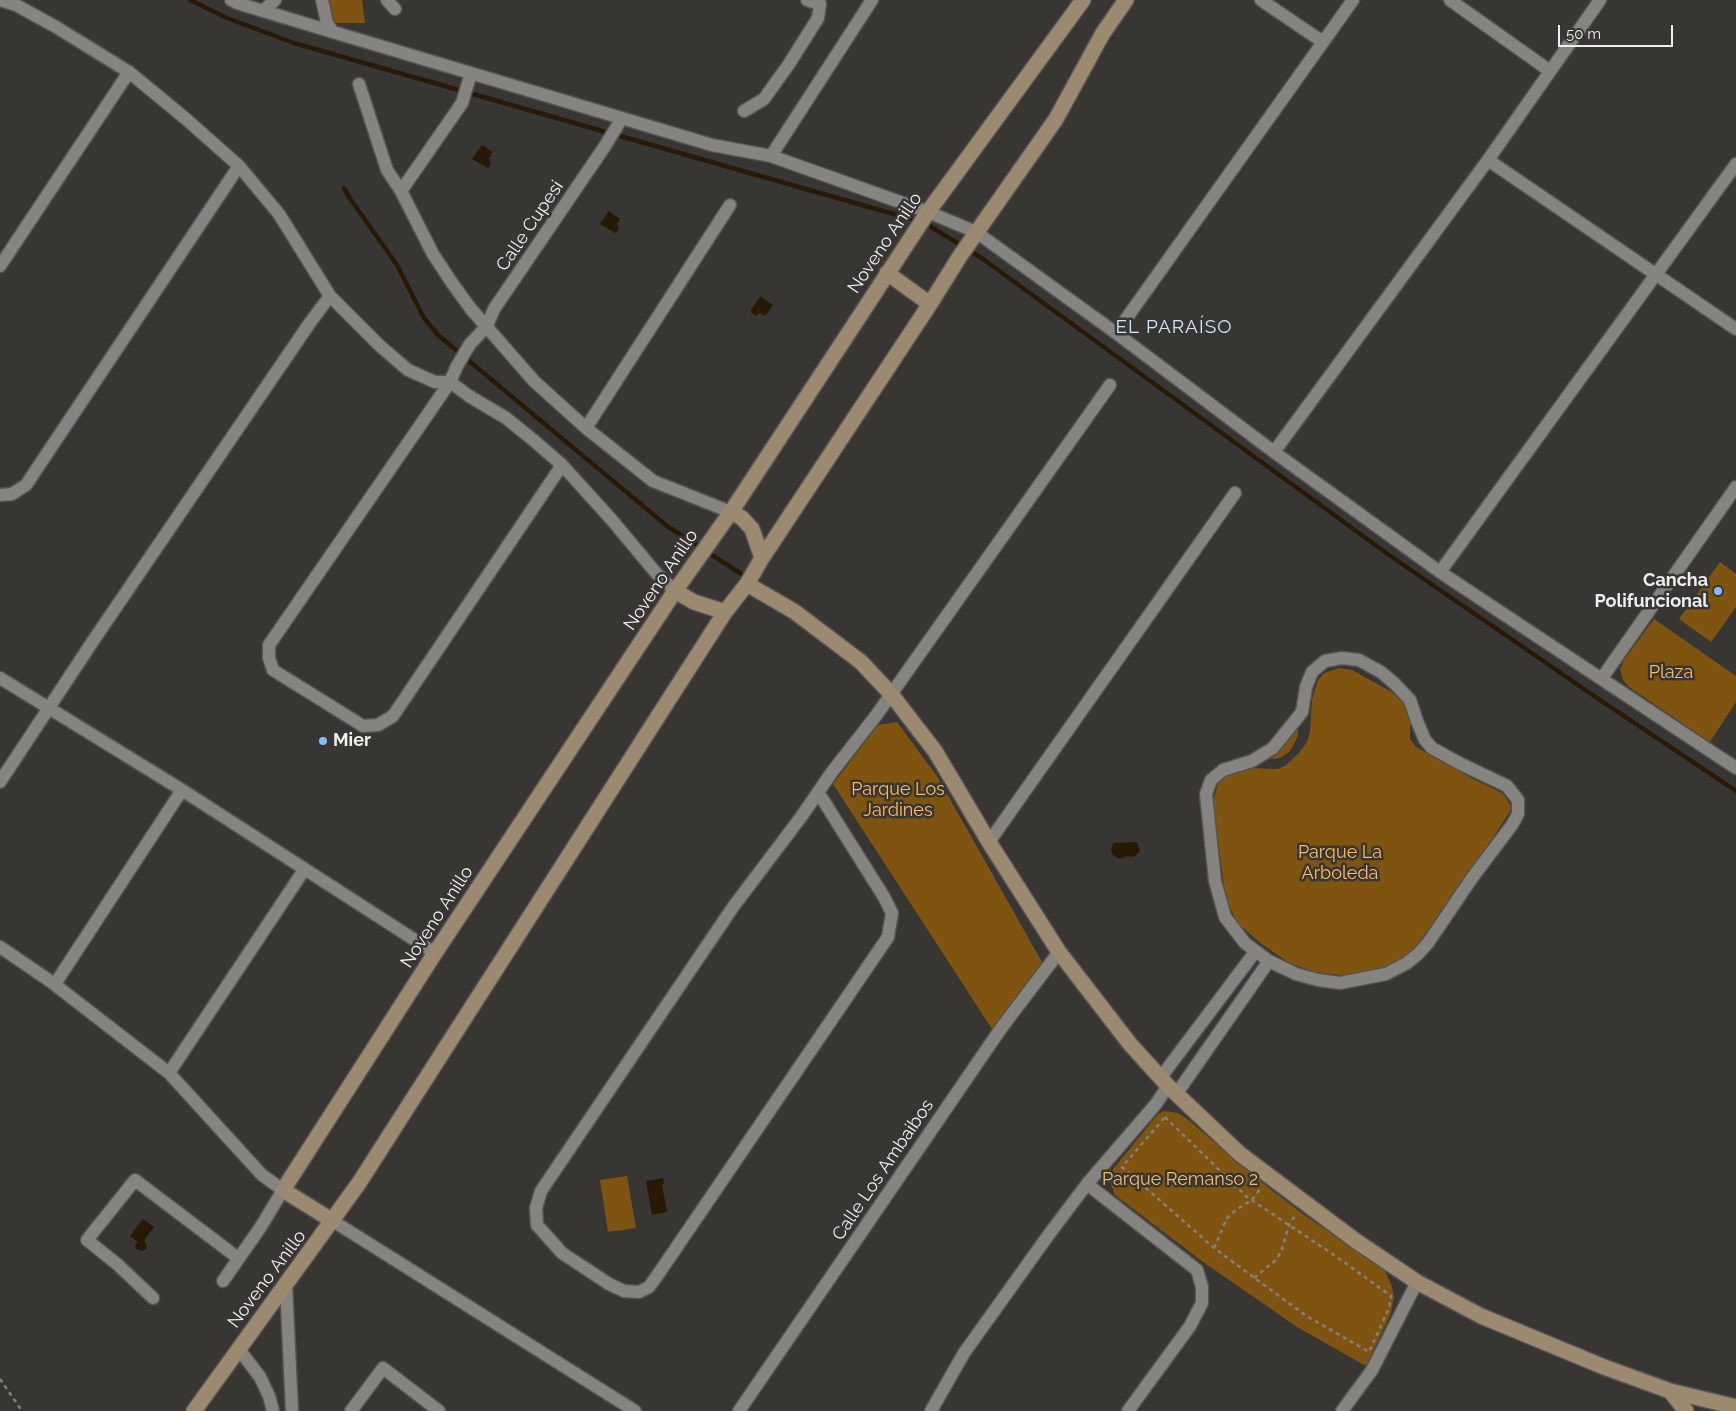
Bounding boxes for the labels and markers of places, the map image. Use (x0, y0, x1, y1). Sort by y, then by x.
place label: Cancha Polifuncional (1595, 570, 1708, 612)
marker: Cancha Polifuncional (1712, 585, 1724, 597)
place label: Mier (333, 730, 371, 752)
marker: Mier (317, 735, 329, 747)

